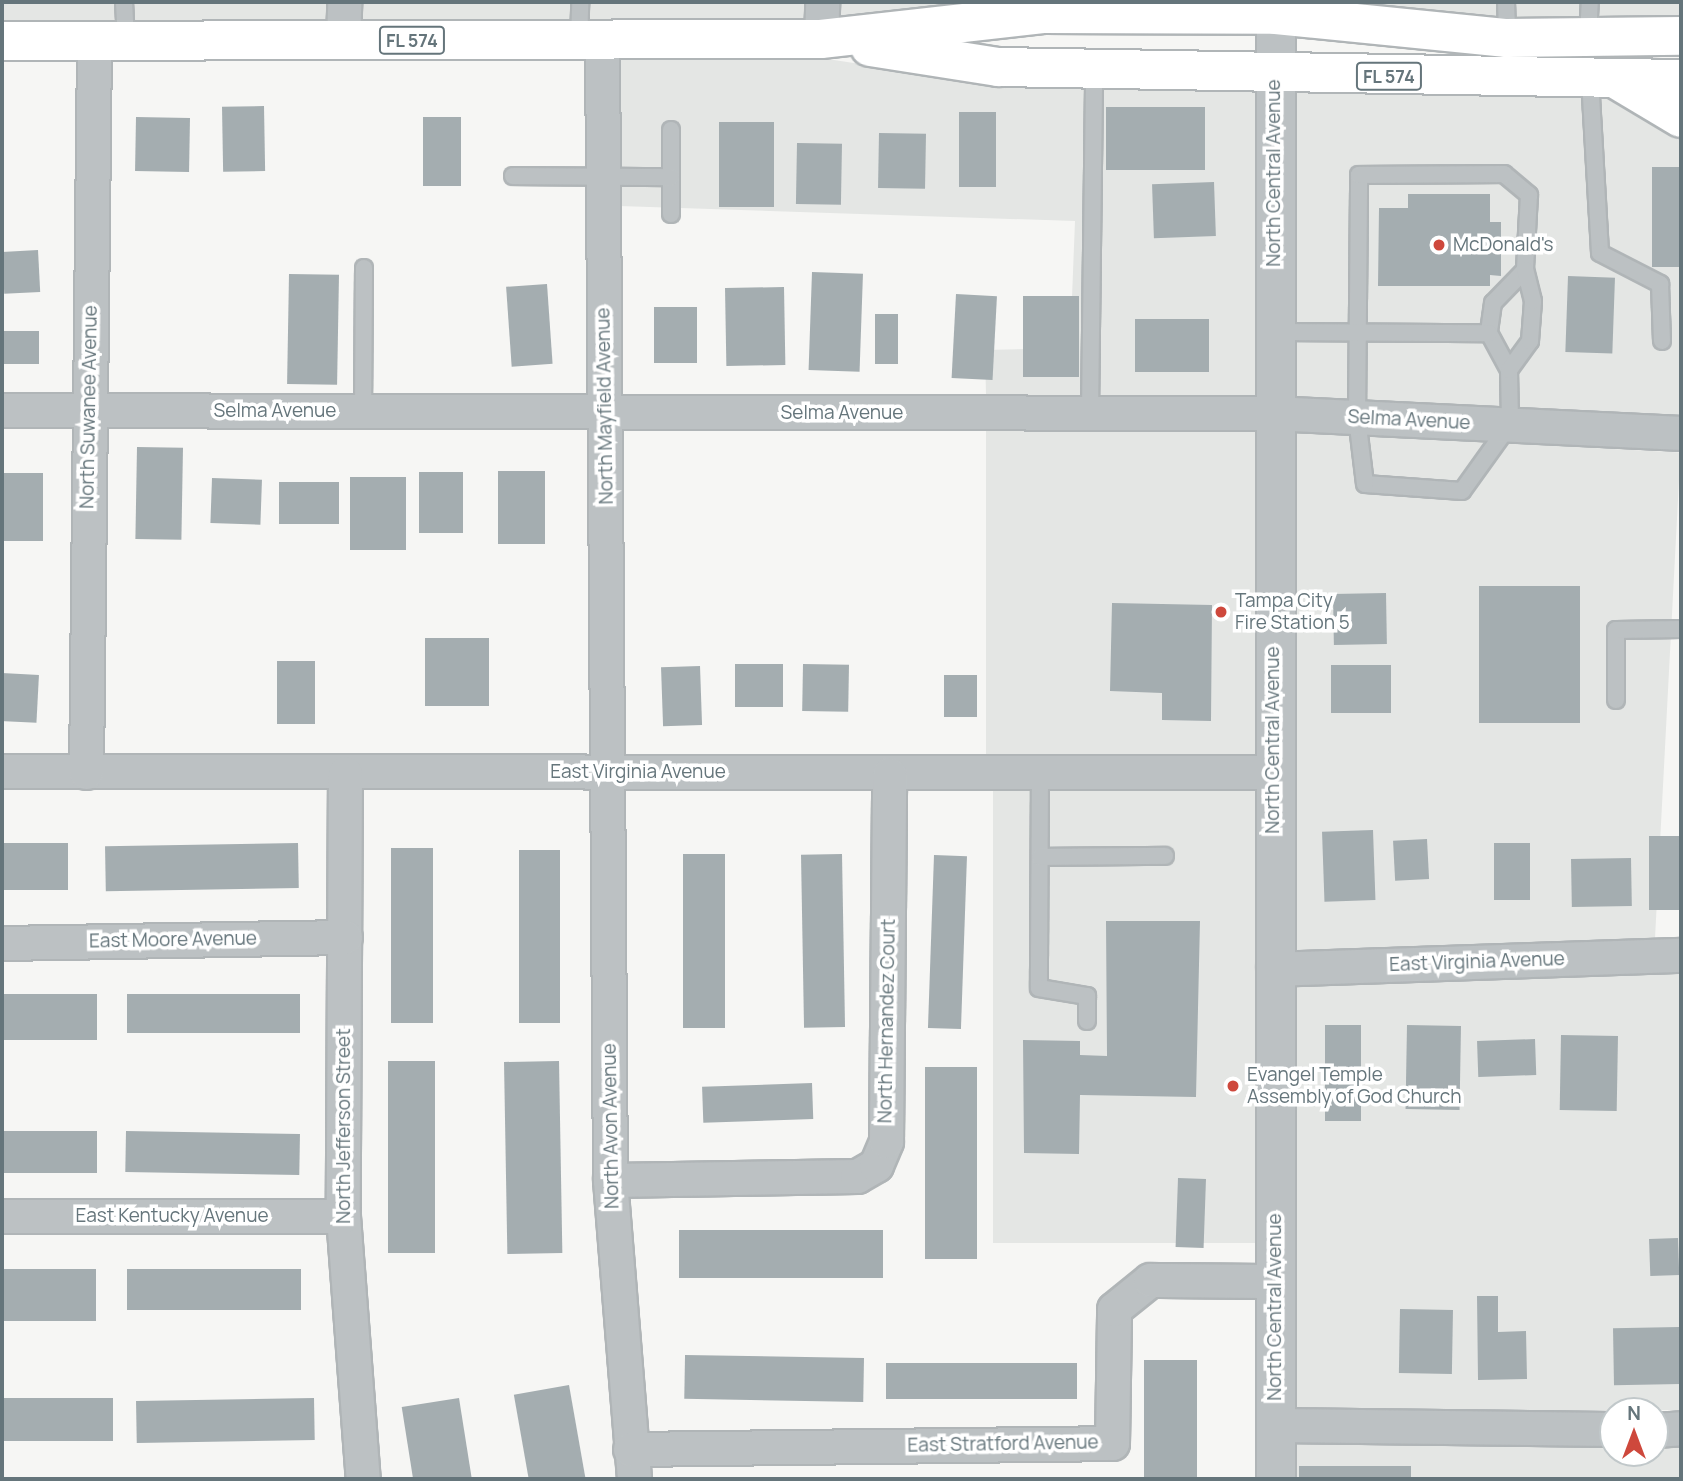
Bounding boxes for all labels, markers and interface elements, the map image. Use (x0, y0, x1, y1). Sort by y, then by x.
road number: FL 574 (377, 26, 447, 55)
road number: FL 574 (1354, 62, 1424, 90)
street label: North Central Avenue (1263, 79, 1285, 267)
place label: McDonald's (1453, 234, 1554, 256)
marker: McDonald's (1431, 237, 1447, 253)
street label: North Suwanee Avenue (76, 305, 102, 509)
street label: North Mayfield Avenue (592, 307, 618, 505)
street label: Selma Avenue (214, 400, 336, 422)
street label: Selma Avenue (781, 402, 903, 424)
street label: Selma Avenue (1347, 405, 1471, 435)
place label: Tampa City Fire Station 5 (1235, 590, 1350, 634)
marker: Tampa City Fire Station 5 (1213, 604, 1229, 620)
street label: North Central Avenue (1262, 646, 1284, 834)
street label: East Virginia Avenue (550, 761, 726, 783)
street label: North Hernandez Court (874, 919, 900, 1123)
street label: East Moore Avenue (89, 927, 257, 953)
street label: East Virginia Avenue (1389, 948, 1565, 976)
street label: North Jefferson Street (333, 1028, 355, 1224)
street label: North Avon Avenue (598, 1043, 624, 1209)
place label: Evangel Temple Assembly of God Church (1247, 1064, 1462, 1108)
marker: Evangel Temple Assembly of God Church (1225, 1078, 1241, 1094)
street label: East Kentucky Avenue (75, 1205, 269, 1227)
street label: North Central Avenue (1264, 1213, 1286, 1401)
north arrow (1599, 1397, 1669, 1467)
text: N (1627, 1400, 1641, 1426)
street label: East Stratford Avenue (907, 1431, 1099, 1457)

